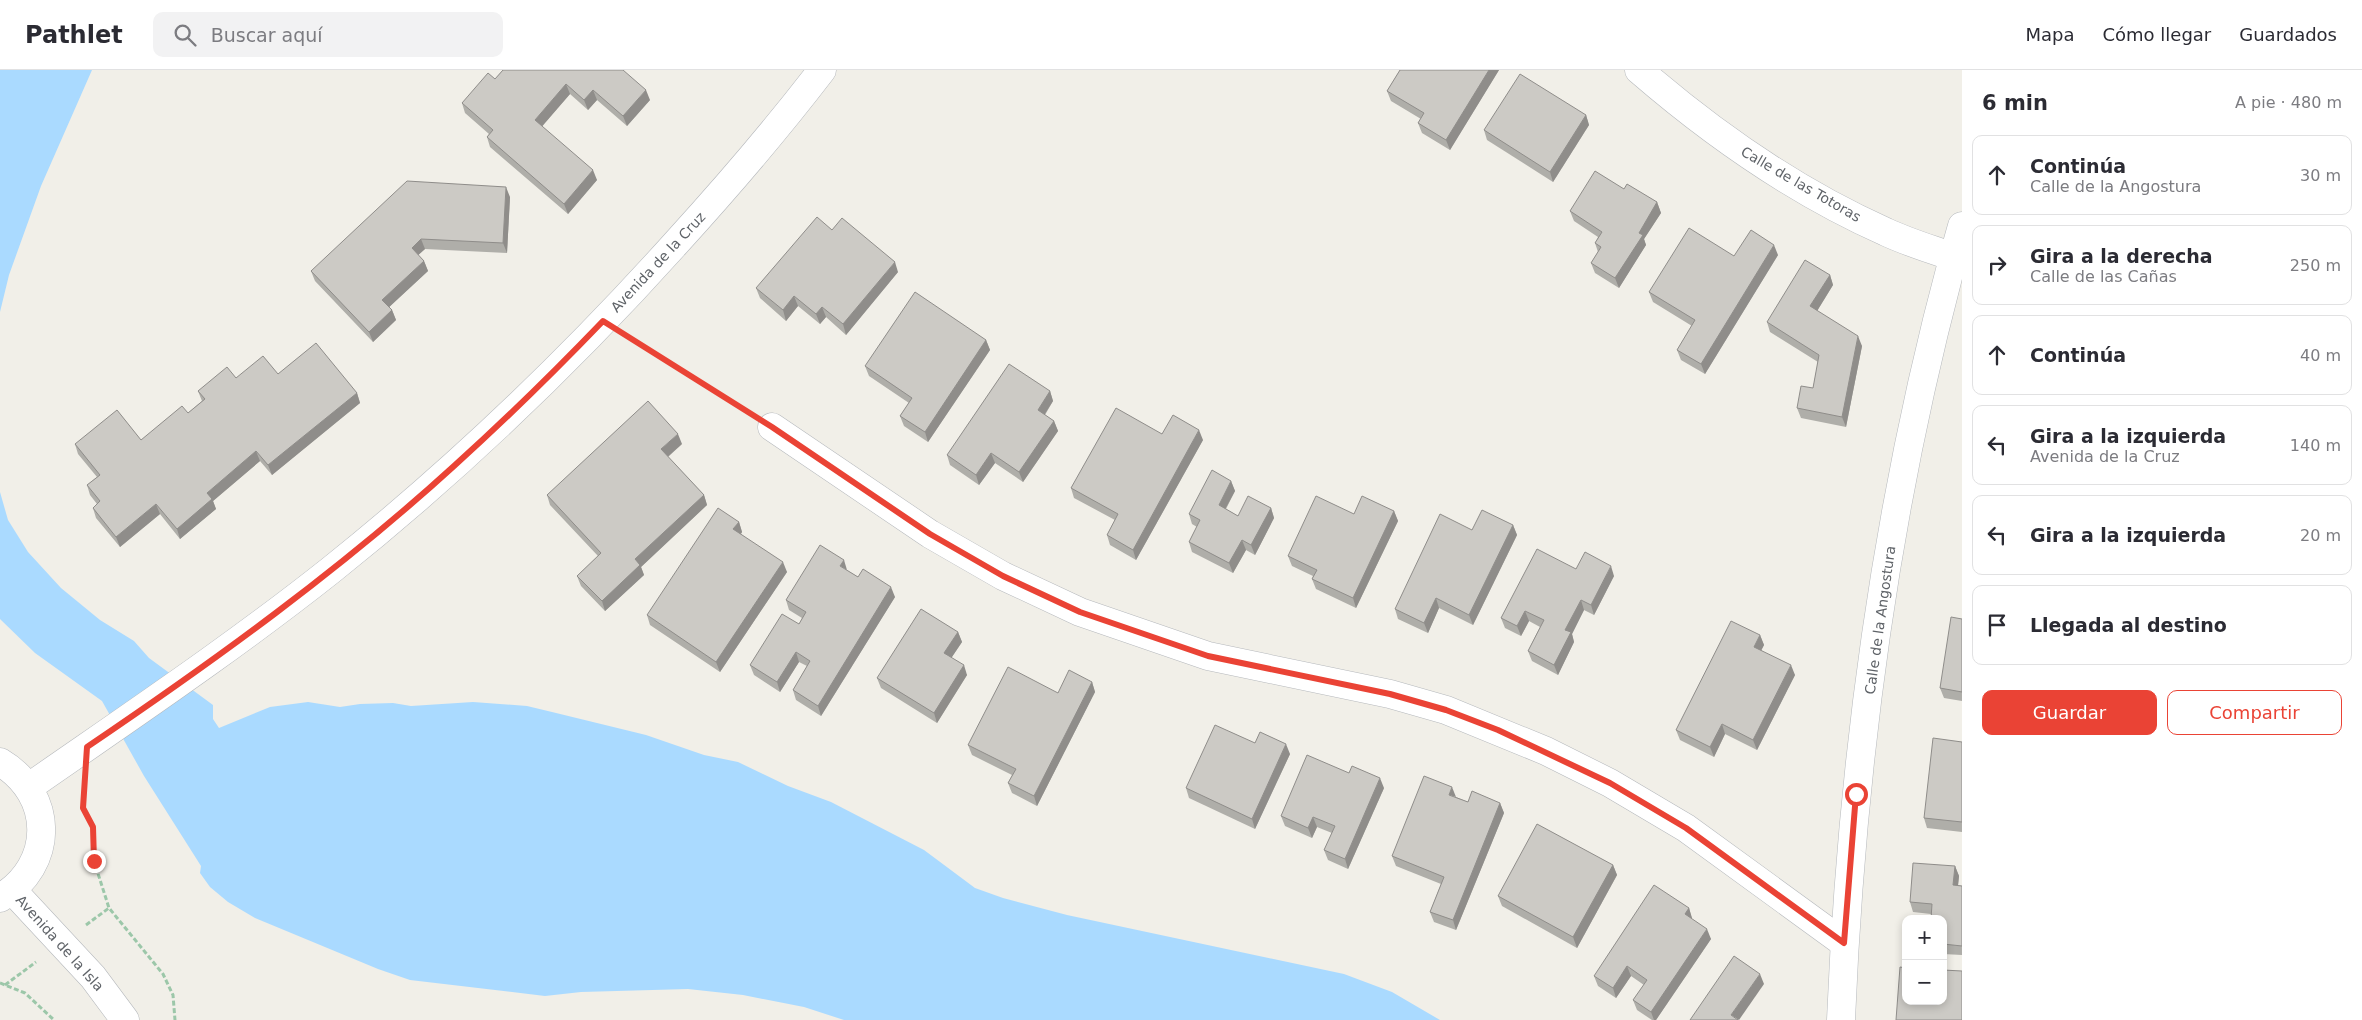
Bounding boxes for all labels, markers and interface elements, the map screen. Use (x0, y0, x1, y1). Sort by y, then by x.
search box (153, 12, 503, 57)
text: Pathlet (25, 21, 123, 49)
icon: search (171, 21, 199, 49)
text: Buscar aquí (211, 24, 323, 46)
text: Mapa (2025, 24, 2074, 45)
text: Cómo llegar (2102, 24, 2211, 45)
text: Guardados (2239, 24, 2337, 45)
text: 6 min (1982, 91, 2048, 115)
text: A pie · 480 m (2235, 93, 2342, 112)
street label: Calle de las Totoras (1738, 143, 1864, 225)
text: Continúa (2030, 155, 2126, 177)
icon: ahead (1983, 161, 2011, 189)
text: 30 m (2300, 166, 2341, 185)
text: Calle de la Angostura (2030, 177, 2201, 196)
street label: Avenida de la Cruz (607, 209, 709, 315)
text: Gira a la derecha (2030, 245, 2213, 267)
icon: right (1983, 251, 2011, 279)
text: 250 m (2290, 256, 2341, 275)
text: Calle de las Cañas (2030, 267, 2177, 286)
icon: ahead (1983, 341, 2011, 369)
text: Continúa (2030, 344, 2126, 366)
text: 40 m (2300, 346, 2341, 365)
text: Gira a la izquierda (2030, 425, 2226, 447)
icon: left (1983, 431, 2011, 459)
text: 140 m (2290, 436, 2341, 455)
text: Avenida de la Cruz (2030, 447, 2180, 466)
icon: left (1983, 521, 2011, 549)
text: Gira a la izquierda (2030, 524, 2226, 546)
text: 20 m (2300, 526, 2341, 545)
street label: Calle de la Angostura (1862, 545, 1898, 695)
icon: arrive (1983, 611, 2011, 639)
text: Llegada al destino (2030, 614, 2227, 636)
button: Guardar (1982, 690, 2157, 735)
button: Compartir (2167, 690, 2342, 735)
route start (1845, 783, 1868, 806)
route end (83, 850, 106, 873)
street label: Avenida de la Isla (13, 892, 107, 994)
map controls (1902, 915, 1947, 1005)
button: + (1902, 915, 1947, 960)
button: − (1902, 960, 1947, 1005)

